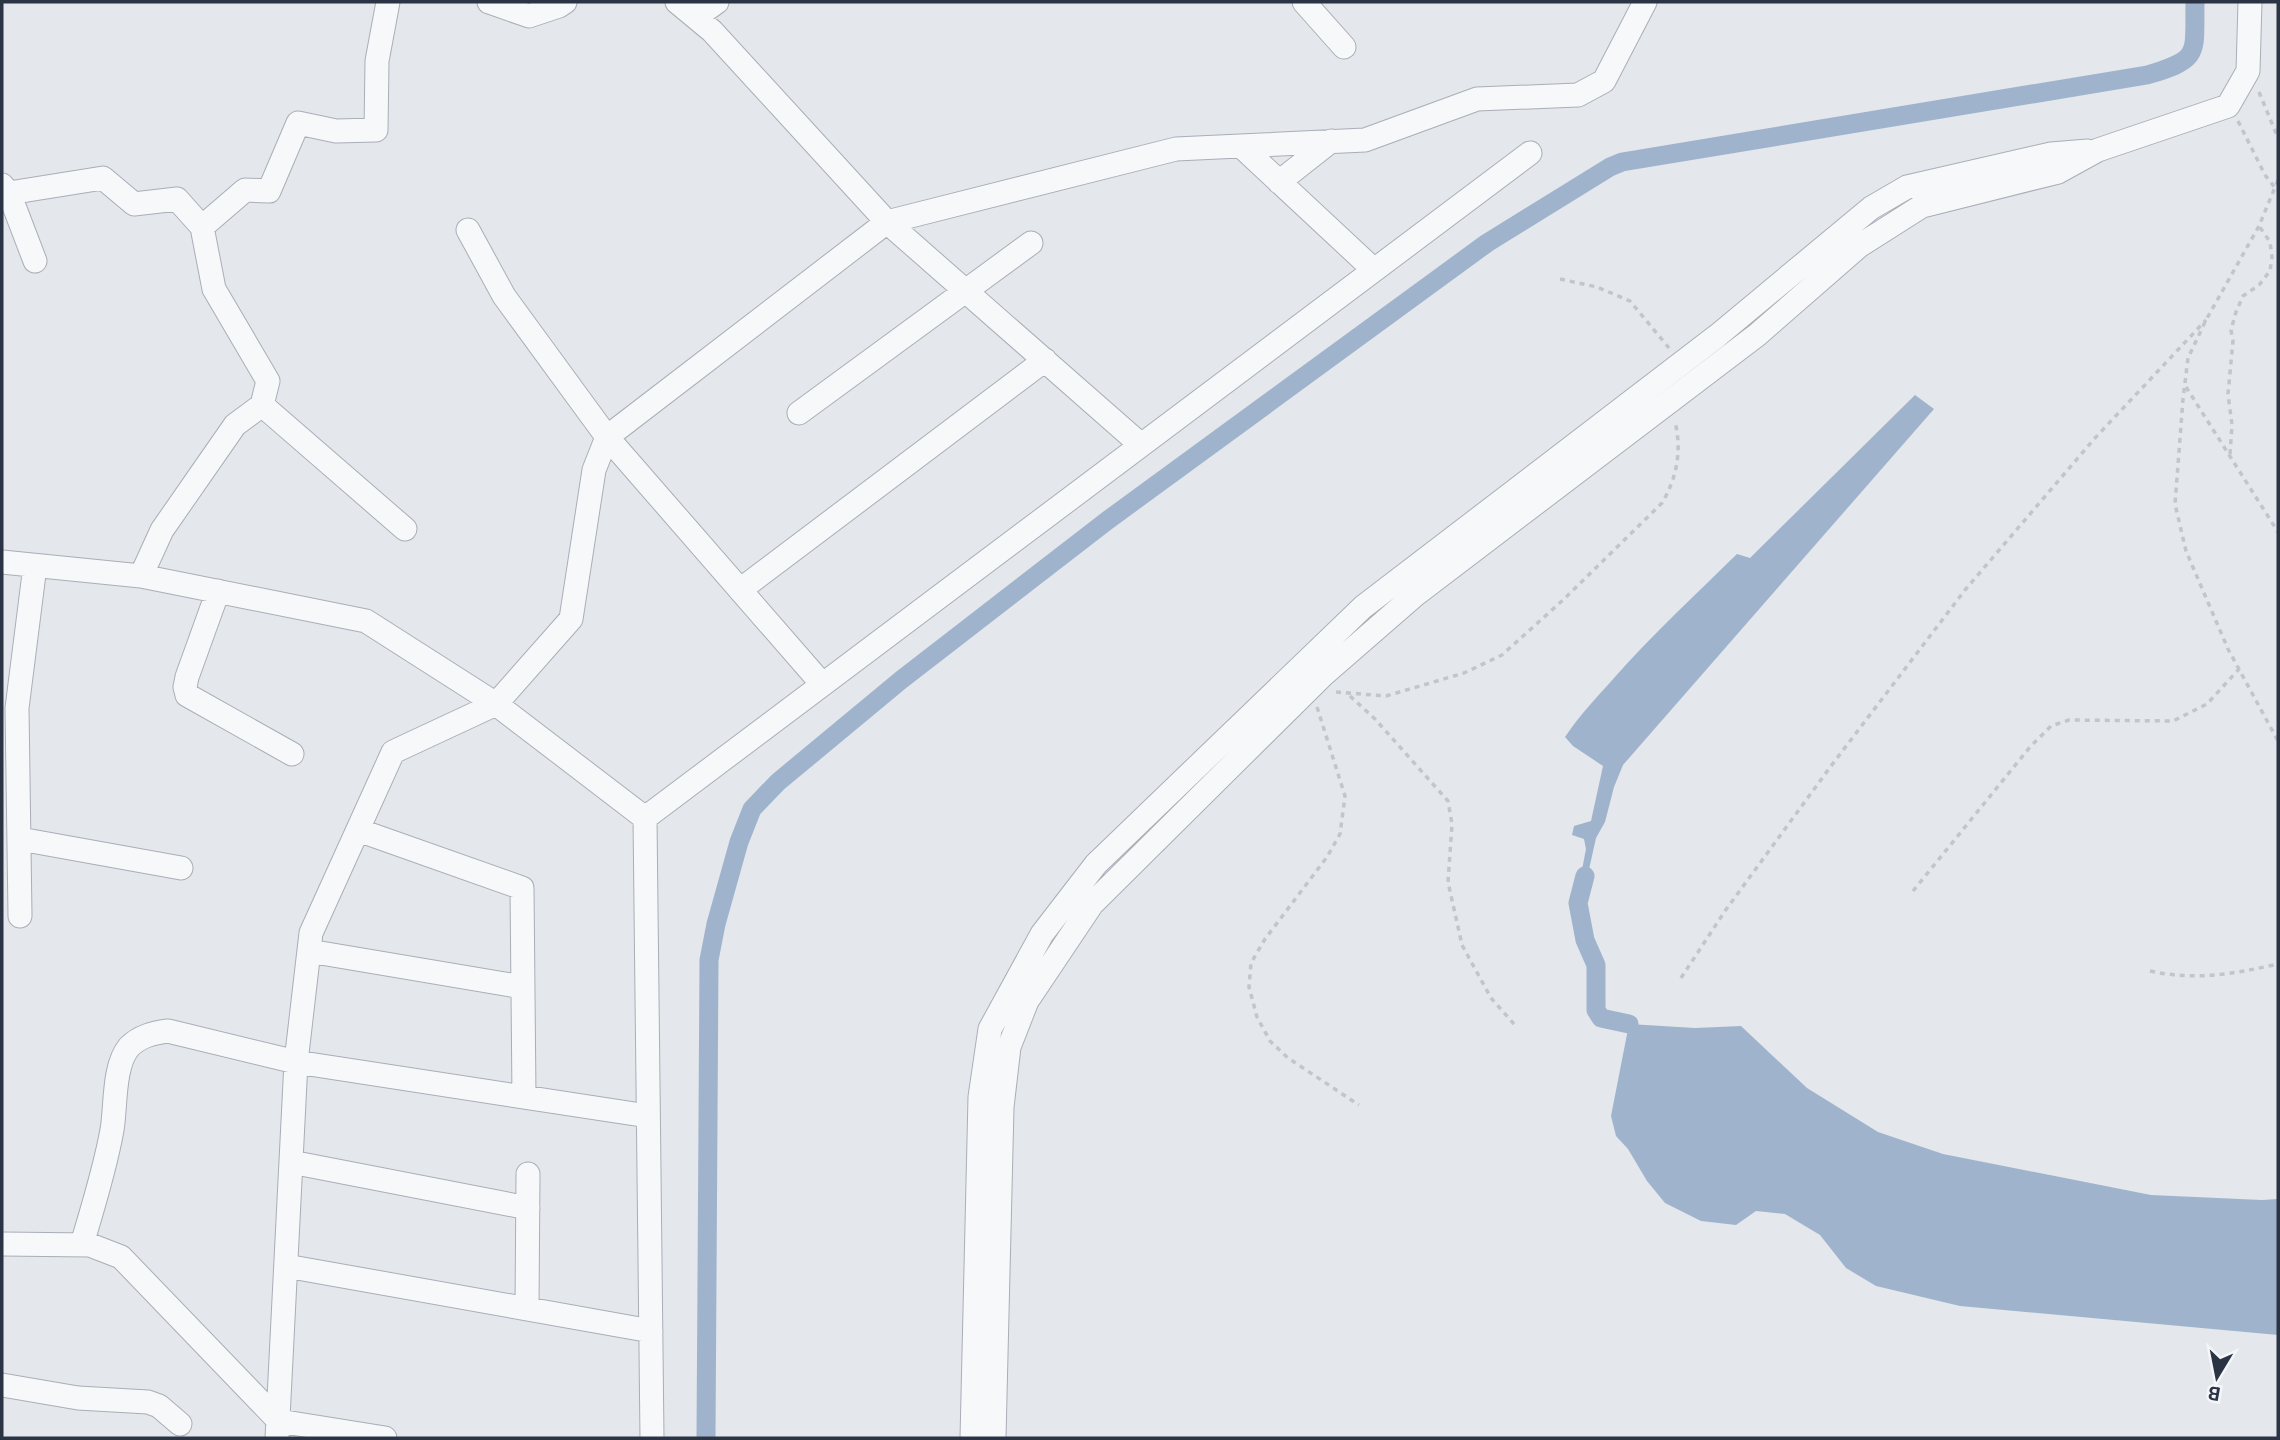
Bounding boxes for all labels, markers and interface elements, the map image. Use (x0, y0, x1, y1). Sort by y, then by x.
north arrow (2182, 1342, 2252, 1412)
text: B (2206, 1381, 2222, 1406)

